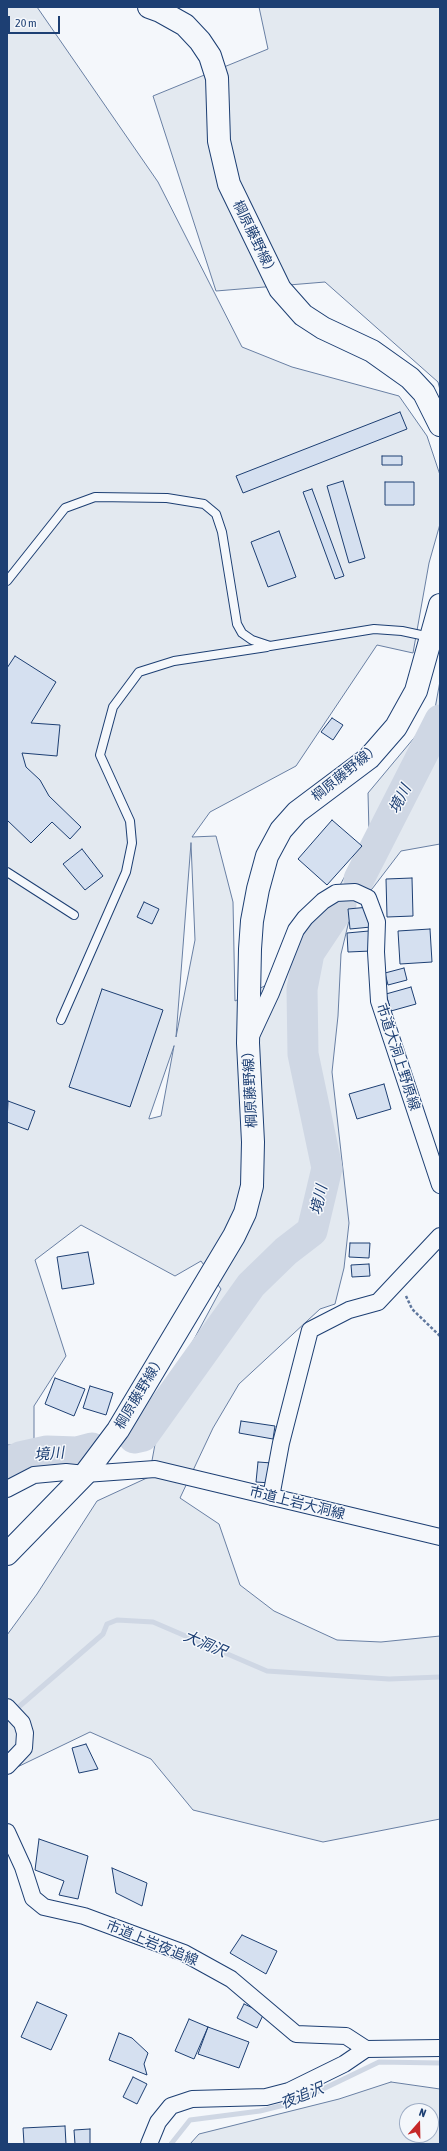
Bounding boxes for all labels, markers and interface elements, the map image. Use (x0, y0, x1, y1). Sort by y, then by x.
scale bar (10, 8, 62, 34)
text: 20 m (15, 16, 37, 30)
street label: 棡原藤野線） (229, 198, 281, 280)
street label: 棡原藤野線） (308, 739, 384, 805)
water label: 境川 (385, 782, 415, 816)
street label: 市道大洞上野原線 (373, 1001, 423, 1113)
street label: 棡原藤野線） (239, 1044, 261, 1128)
water label: 境川 (307, 1183, 331, 1217)
street label: 棡原藤野線） (111, 1352, 169, 1432)
water label: 境川 (33, 1444, 65, 1464)
street label: 市道上岩大洞線 (247, 1483, 347, 1523)
water label: 大洞沢 (181, 1627, 229, 1661)
street label: 市道上岩夜追線 (103, 1917, 201, 1969)
water label: 夜追沢 (278, 2079, 326, 2113)
north arrow (399, 2103, 439, 2143)
text: N (418, 2106, 428, 2119)

